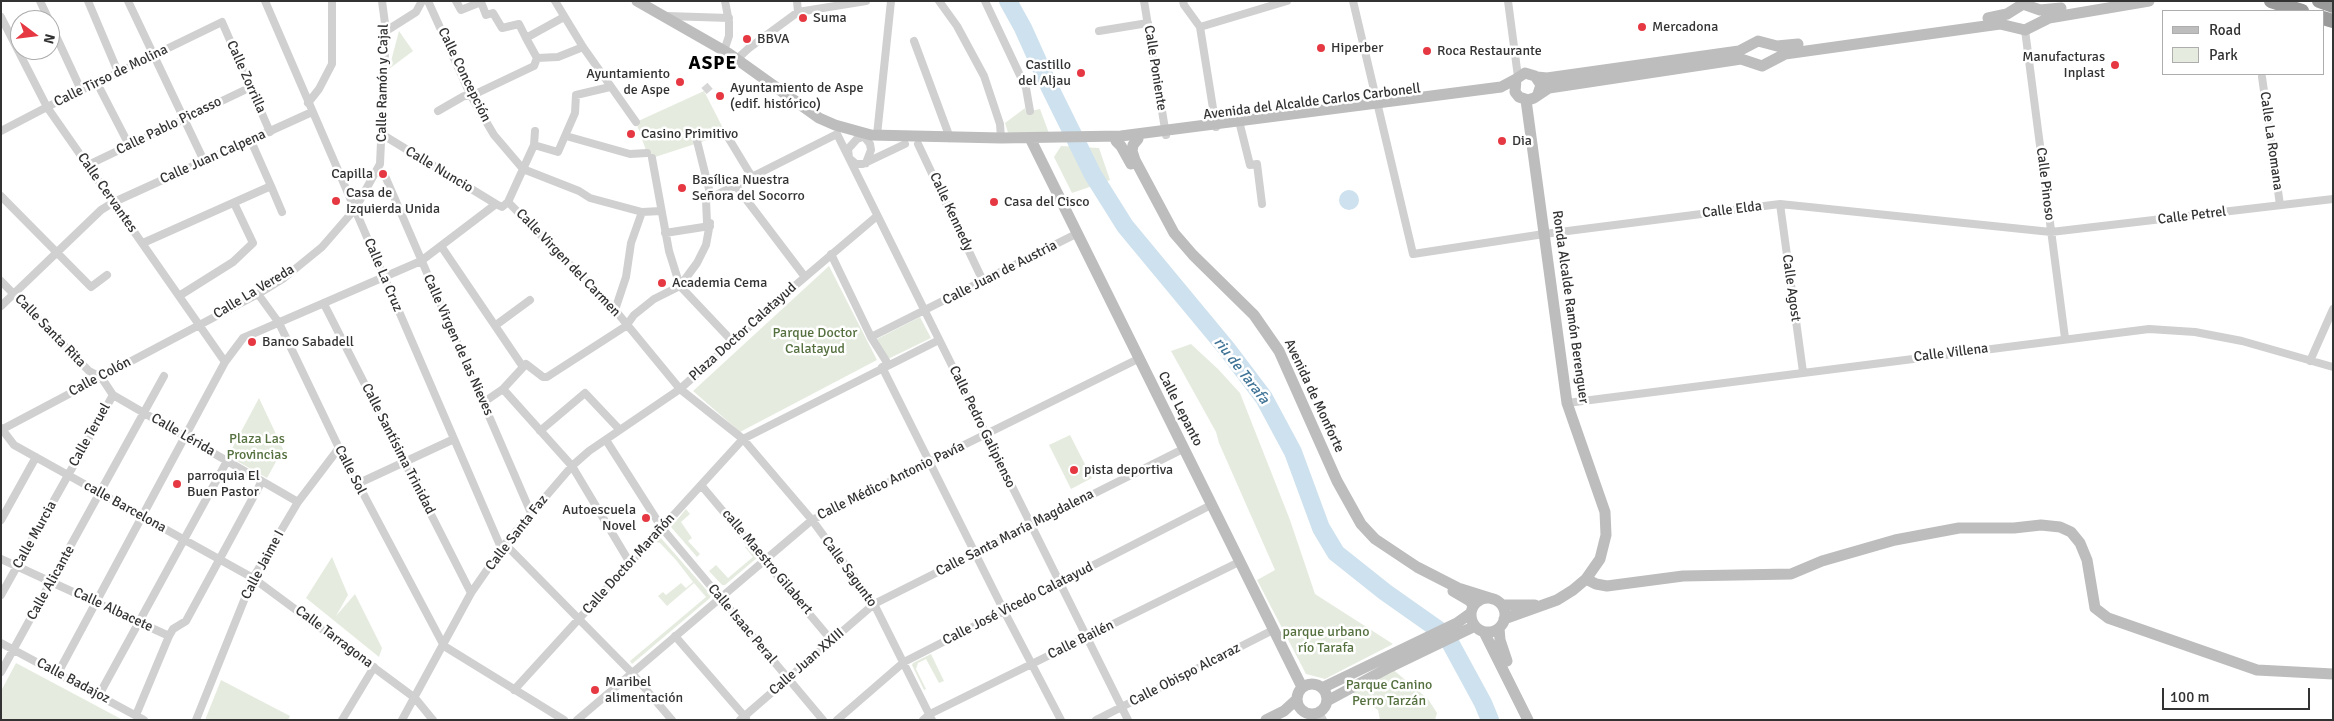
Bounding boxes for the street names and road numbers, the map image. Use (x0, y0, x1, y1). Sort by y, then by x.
street label: Calle Ramón y Cajal (374, 24, 392, 142)
street label: Calle Poniente (1140, 24, 1170, 112)
street label: Calle Concepción (434, 25, 494, 125)
street label: Calle Zorrilla (223, 38, 269, 116)
street label: Calle Tirso de Molina (51, 41, 171, 111)
street label: Avenida del Alcalde Carlos Carbonell (1202, 80, 1422, 124)
street label: Calle La Romana (2256, 91, 2286, 191)
street label: Calle Pablo Picasso (114, 93, 224, 159)
street label: Calle Juan Calpena (158, 126, 268, 188)
street label: Calle Nuncio (402, 143, 476, 197)
street label: Calle Pinoso (2032, 146, 2058, 222)
street label: Calle Cervantes (73, 150, 141, 236)
street label: Calle Kennedy (925, 170, 977, 254)
street label: Calle Elda (1701, 198, 1763, 222)
street label: Calle Petrel (2157, 203, 2227, 229)
street label: Calle Virgen del Carmen (512, 206, 624, 320)
street label: Ronda Alcalde Ramón Berenguer (1548, 209, 1592, 405)
street label: Calle La Cruz (360, 236, 406, 314)
street label: Calle Juan de Austria (940, 237, 1060, 309)
street label: Calle Agost (1778, 253, 1804, 323)
street label: Calle La Vereda (210, 261, 298, 323)
street label: Calle Virgen de las Nieves (419, 272, 497, 418)
street label: Plaza Doctor Calatayud (686, 279, 800, 385)
street label: Calle Santa Rita (11, 291, 89, 371)
street label: Avenida de Monforte (1280, 337, 1348, 455)
street label: Calle Villena (1913, 340, 1989, 366)
street label: Calle Colón (66, 354, 134, 400)
street label: Calle Pedro Galipienso (945, 363, 1019, 491)
street label: Calle Lepanto (1154, 369, 1206, 449)
street label: Calle Santísima Trinidad (358, 381, 438, 517)
street label: Calle Teruel (66, 400, 114, 470)
street label: Calle Lérida (148, 410, 218, 460)
street label: Calle Médico Antonio Pavía (815, 438, 967, 524)
street label: Calle Sol (331, 443, 369, 497)
street label: calle Barcelona (81, 477, 169, 537)
street label: Calle Santa María Magdalena (933, 486, 1097, 580)
street label: Calle Santa Faz (482, 492, 552, 574)
street label: Calle Murcia (9, 498, 61, 572)
street label: calle Maestro Gilabert (718, 506, 816, 618)
street label: Calle Doctor Marañón (579, 510, 679, 618)
street label: Calle Jaime I (238, 528, 288, 602)
street label: Calle Sagunto (818, 533, 880, 611)
street label: Calle Alicante (24, 543, 78, 623)
street label: Calle José Vicedo Calatayud (940, 559, 1096, 649)
street label: Calle Isaac Peral (704, 581, 780, 667)
street label: Calle Albacete (71, 584, 155, 636)
street label: Calle Tarragona (292, 602, 376, 672)
street label: Calle Bailén (1045, 617, 1117, 663)
street label: Calle Juan XXIII (766, 625, 848, 699)
street label: Calle Obispo Alcaraz (1127, 640, 1243, 710)
street label: Calle Badajoz (33, 655, 113, 707)

